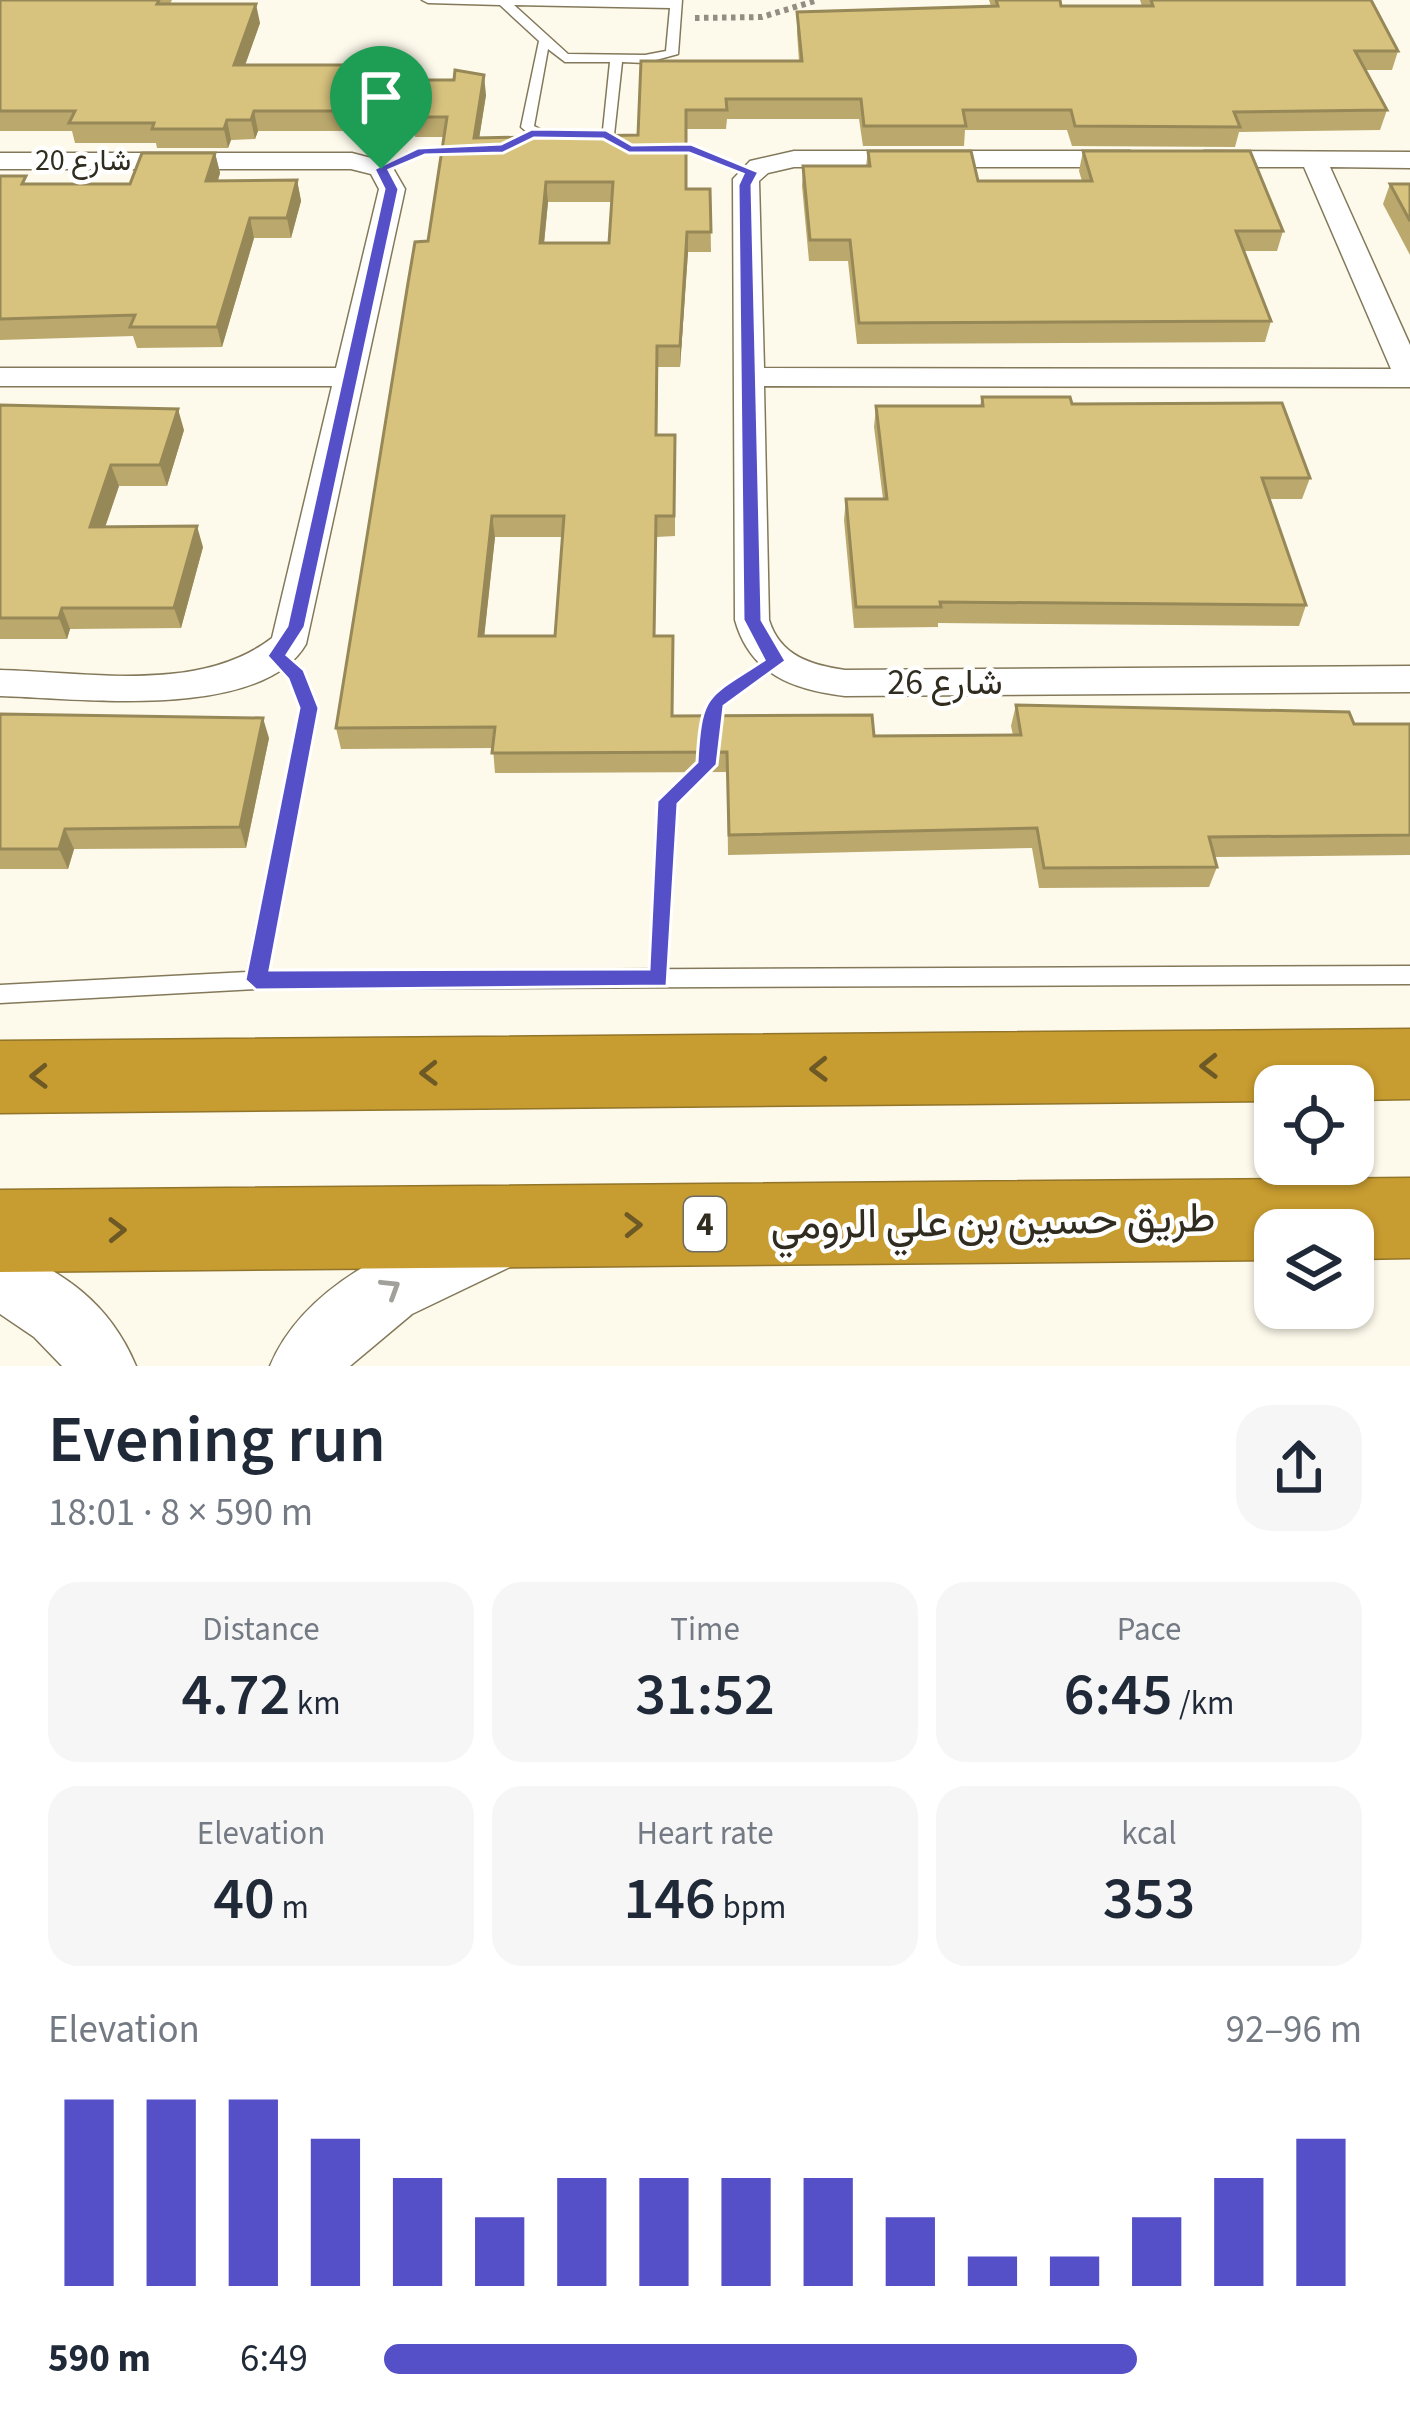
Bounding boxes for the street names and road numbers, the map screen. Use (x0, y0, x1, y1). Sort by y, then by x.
street label: شارع 20 (35, 139, 131, 182)
street label: شارع 26 (887, 657, 1003, 708)
street label: طريق حسين بن علي الرومي (770, 1188, 1216, 1259)
road number: 4 (684, 1197, 726, 1251)

